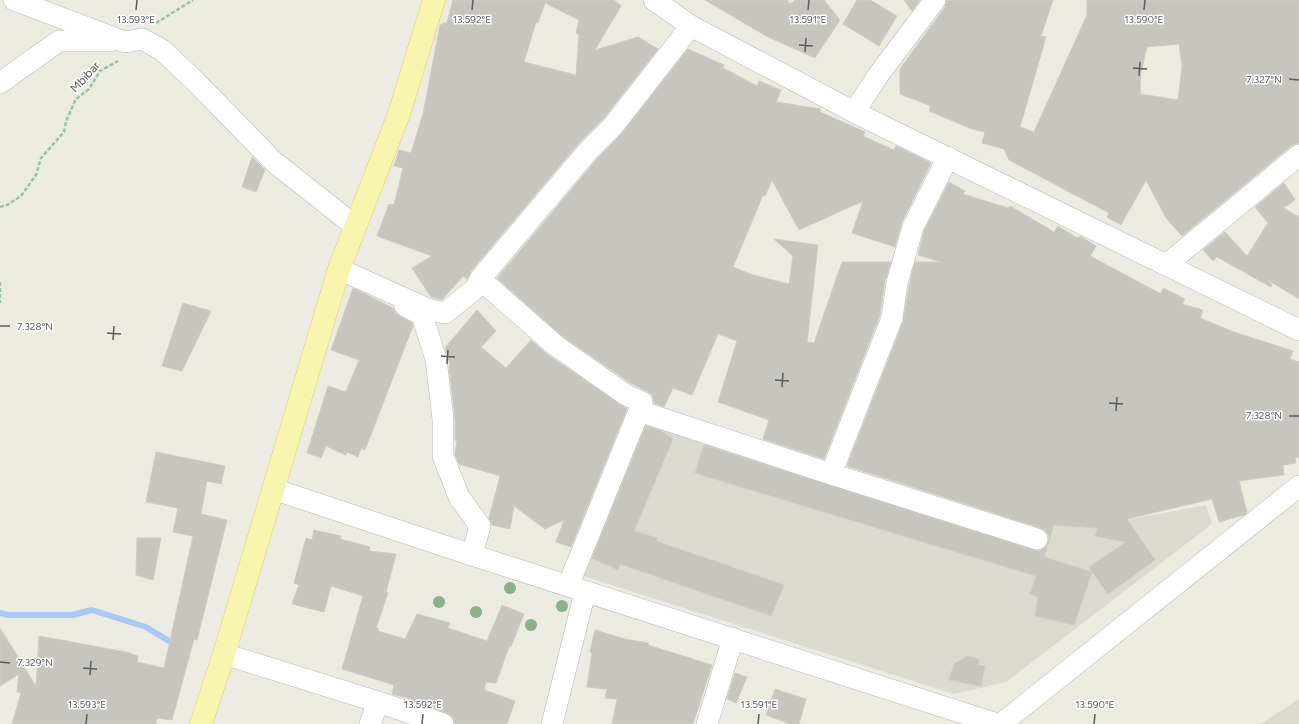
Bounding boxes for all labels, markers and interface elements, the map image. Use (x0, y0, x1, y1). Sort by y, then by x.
text: 13.593°E (117, 13, 155, 26)
text: 13.592°E (453, 13, 491, 26)
text: 13.591°E (790, 13, 826, 26)
text: 13.590°E (1124, 13, 1164, 26)
street label: Mbibar (67, 59, 103, 95)
text: 7.327°N (1246, 73, 1282, 86)
text: 7.328°N (17, 320, 53, 333)
text: 7.328°N (1246, 409, 1282, 422)
text: 7.329°N (17, 656, 53, 669)
text: 13.593°E (68, 698, 106, 711)
text: 13.592°E (404, 698, 442, 711)
text: 13.591°E (741, 698, 777, 711)
text: 13.590°E (1075, 698, 1115, 711)

